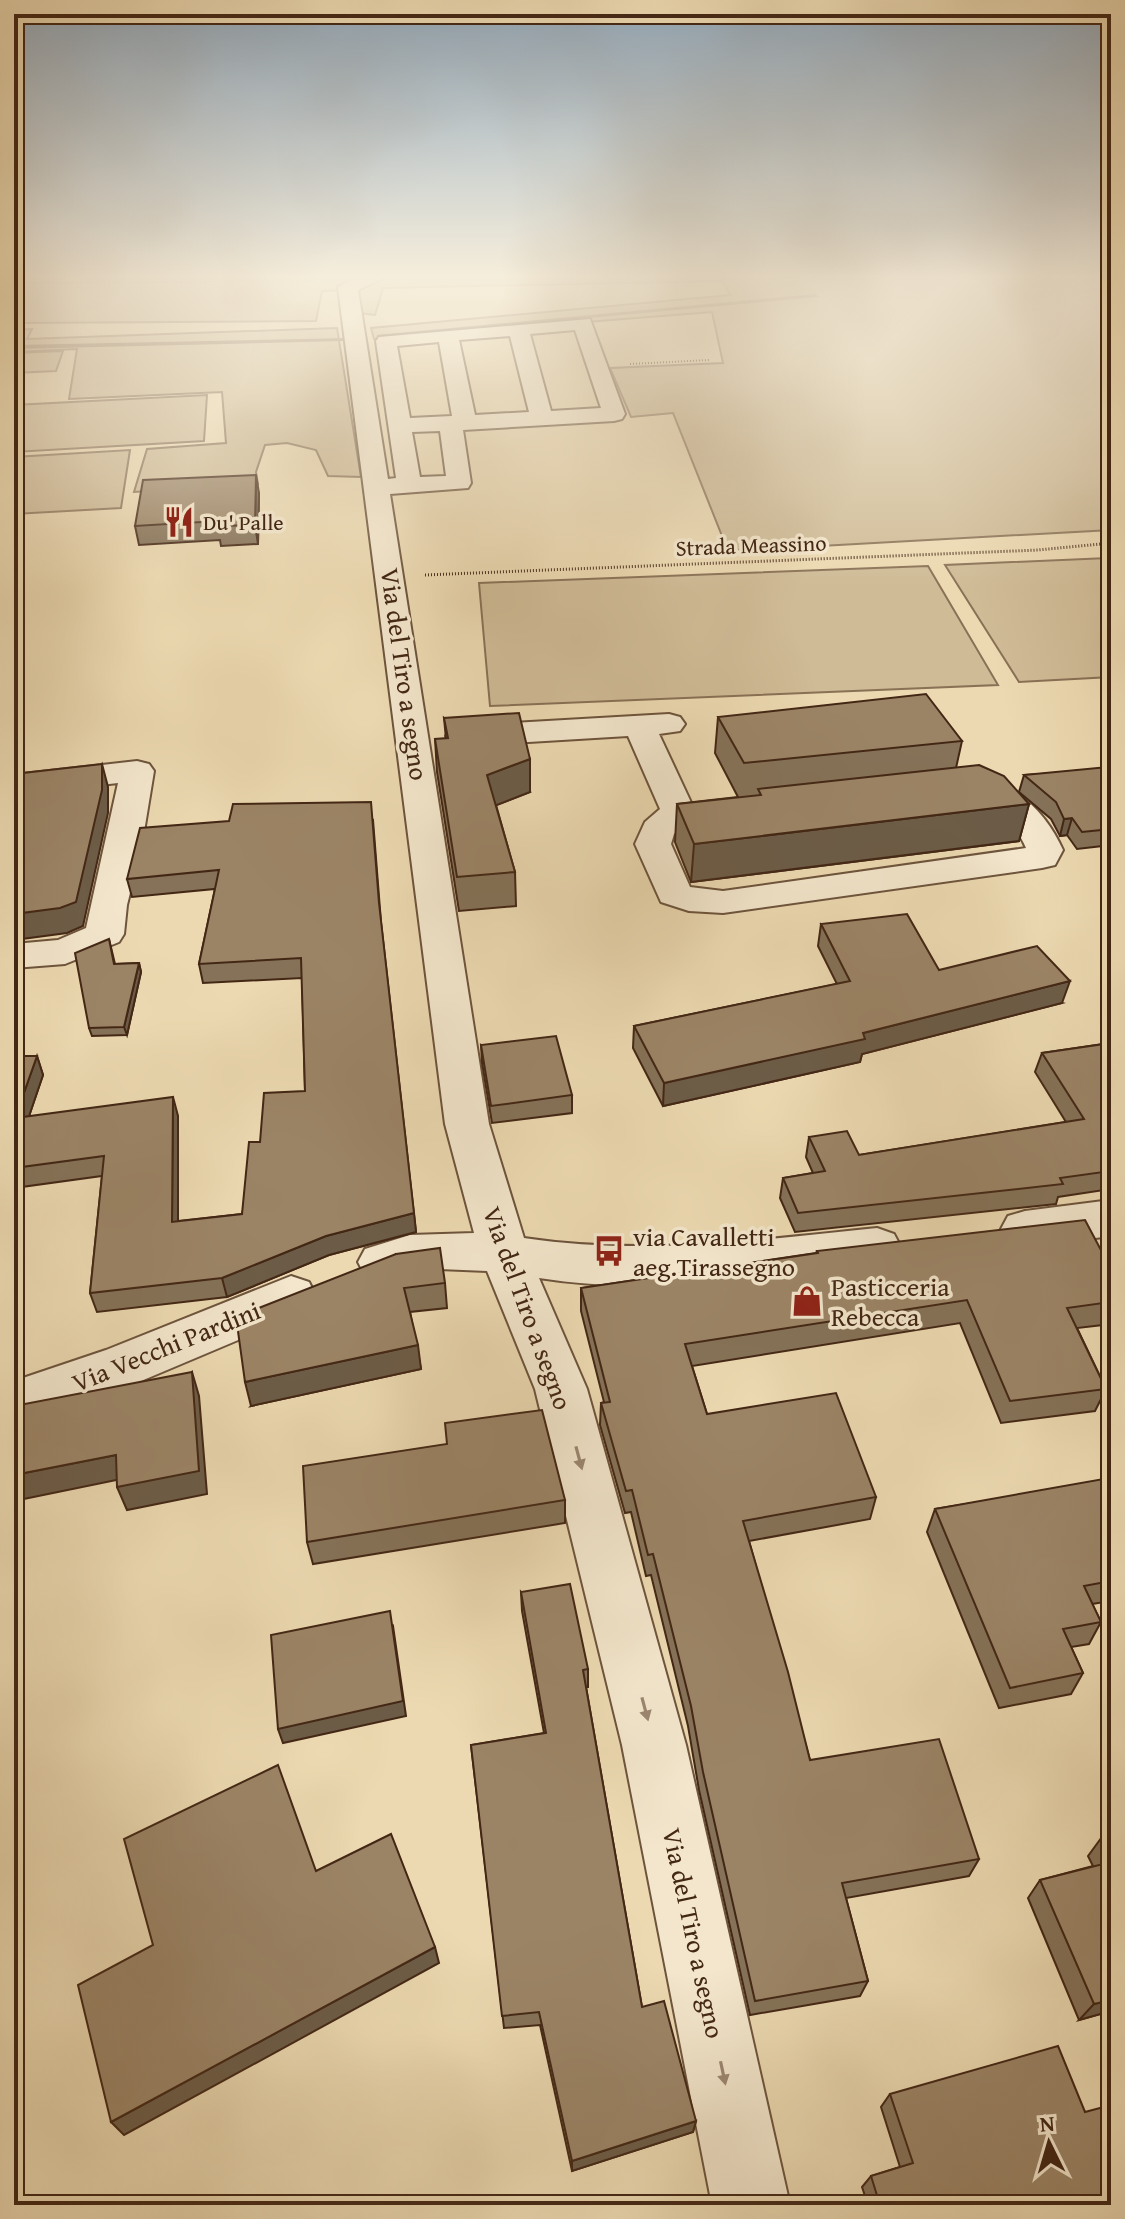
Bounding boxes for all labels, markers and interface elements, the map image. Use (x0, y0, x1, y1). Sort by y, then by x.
restaurant icon: Du' Palle (162, 505, 196, 539)
place label: Du' Palle (203, 506, 284, 538)
street label: Strada Meassino (675, 526, 827, 564)
street label: Via del Tiro a segno (371, 565, 439, 783)
street label: Via del Tiro a segno (473, 1201, 583, 1415)
place label: via Cavalletti aeg.Tirassegno (633, 1217, 795, 1286)
bus stop icon: via Cavalletti aeg.Tirassegno (592, 1234, 626, 1268)
place label: Pasticceria Rebecca (831, 1267, 950, 1336)
shop icon: Pasticceria Rebecca (790, 1284, 824, 1318)
street label: Via Vecchi Pardini (66, 1290, 266, 1402)
one-way arrow (573, 1446, 586, 1470)
one-way arrow (639, 1697, 651, 1722)
street label: Via del Tiro a segno (653, 1824, 735, 2042)
one-way arrow (718, 2061, 730, 2086)
north arrow (1009, 2103, 1089, 2183)
text: N (1039, 2106, 1056, 2140)

